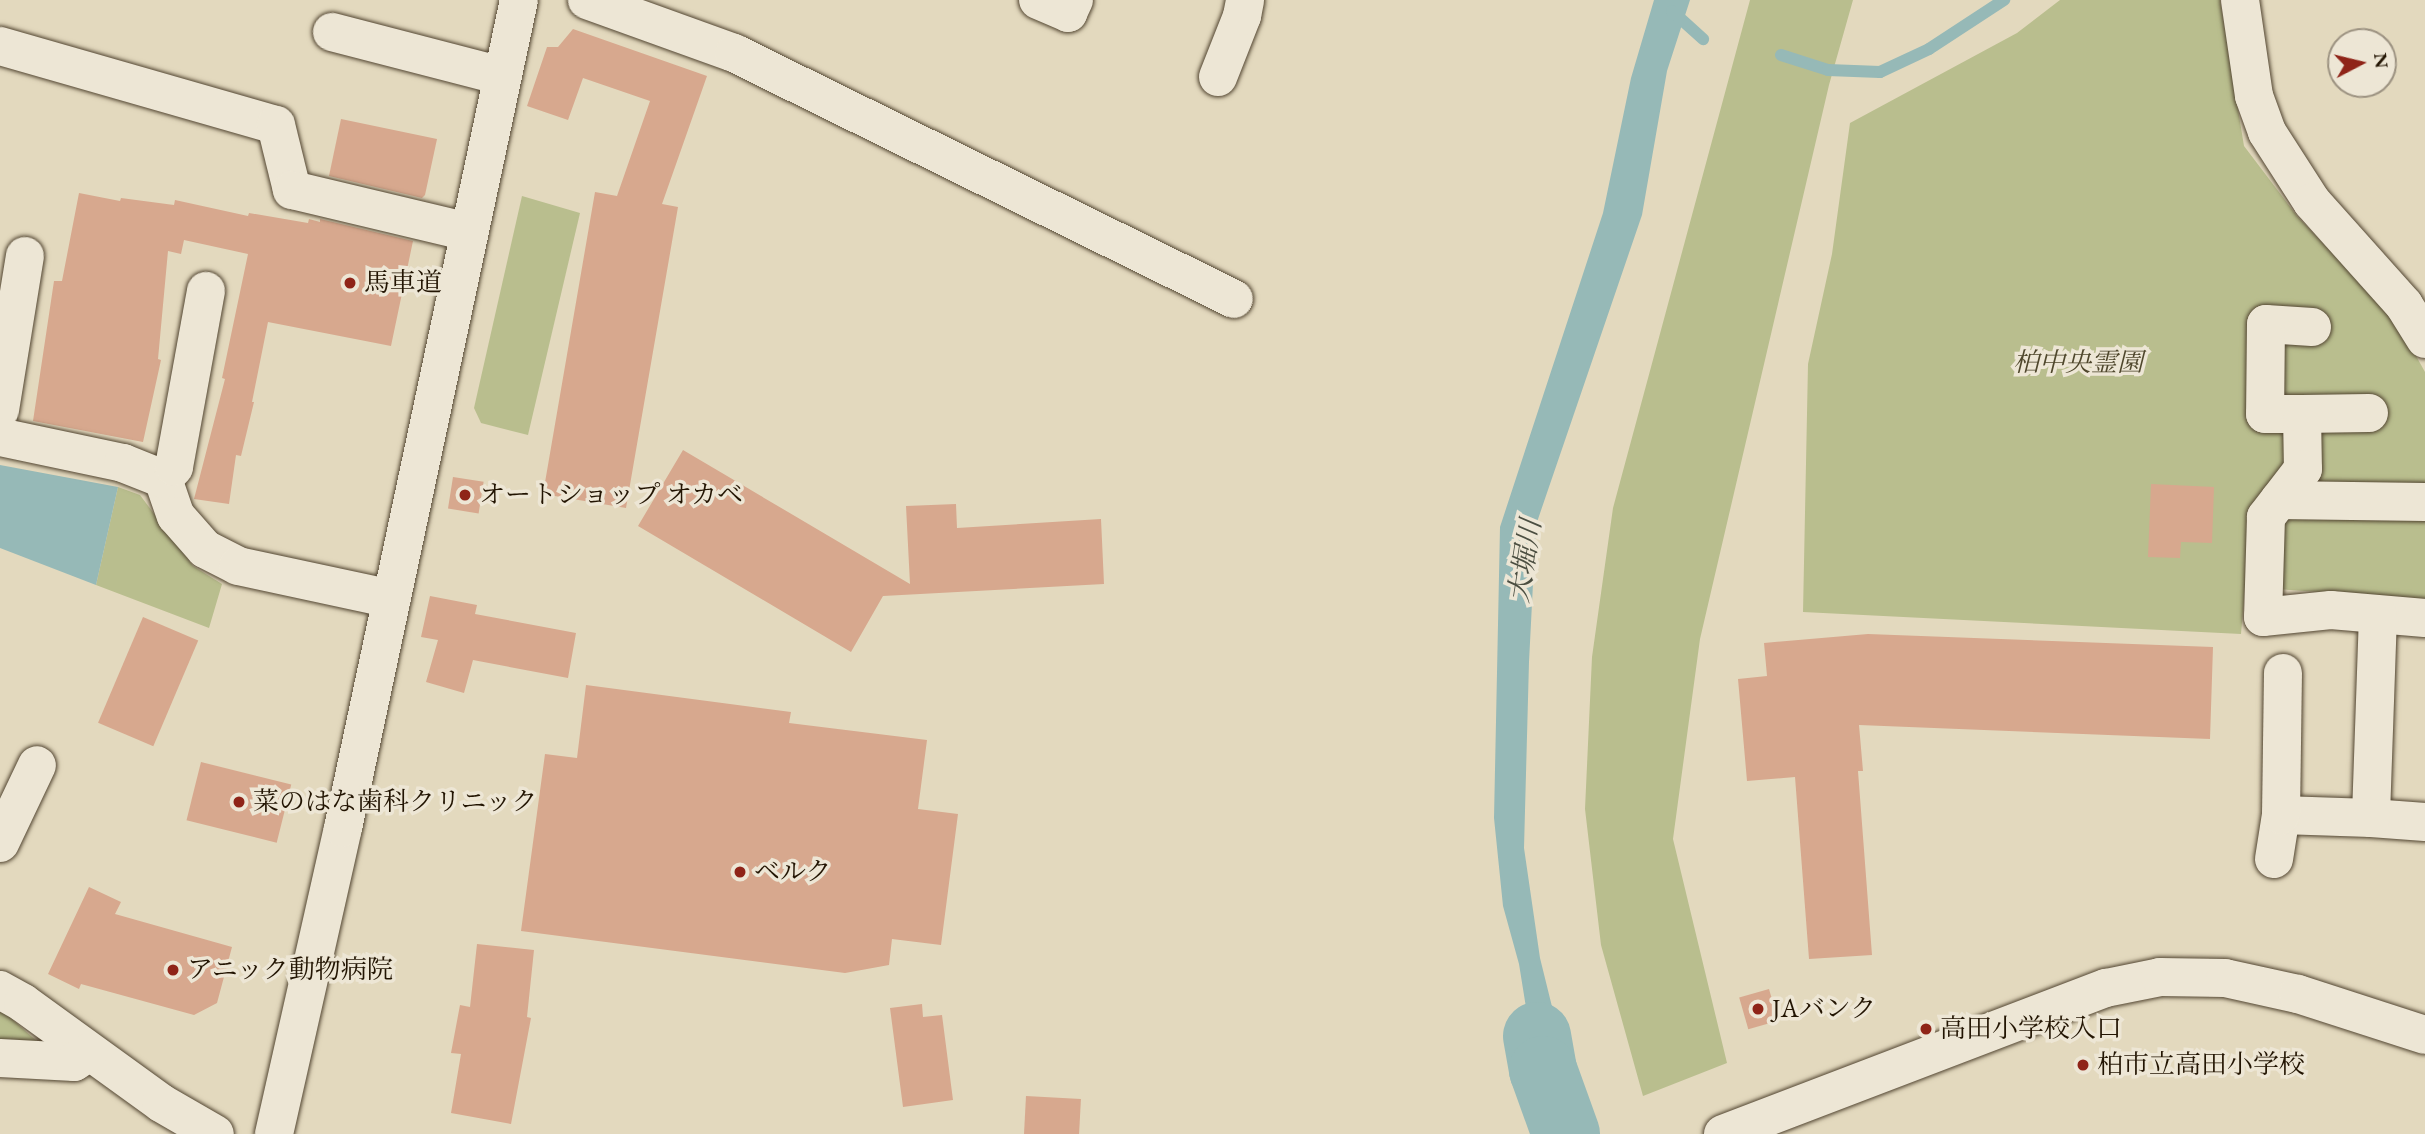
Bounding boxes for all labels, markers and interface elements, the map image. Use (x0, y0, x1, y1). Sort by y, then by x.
north arrow (2327, 28, 2397, 98)
text: N (2368, 51, 2395, 70)
place label: 馬車道 (364, 267, 442, 299)
marker: 馬車道 (342, 275, 358, 291)
park label: 柏中央霊園 (2013, 347, 2143, 379)
place label: オートショップ オカベ (479, 479, 744, 511)
marker: オートショップ オカベ (457, 487, 473, 503)
water label: 大堀川 (1501, 517, 1547, 605)
place label: 菜のはな歯科クリニック (253, 786, 539, 818)
marker: 菜のはな歯科クリニック (231, 794, 247, 810)
place label: ベルク (754, 856, 832, 888)
marker: ベルク (732, 864, 748, 880)
place label: アニック動物病院 (187, 954, 395, 986)
marker: アニック動物病院 (165, 962, 181, 978)
place label: JAバンク (1772, 993, 1877, 1025)
marker: JAバンク (1750, 1001, 1766, 1017)
place label: 高田小学校入口 (1940, 1013, 2122, 1045)
marker: 高田小学校入口 (1918, 1021, 1934, 1037)
place label: 柏市立高田小学校 (2097, 1049, 2305, 1081)
marker: 柏市立高田小学校 (2075, 1057, 2091, 1073)

